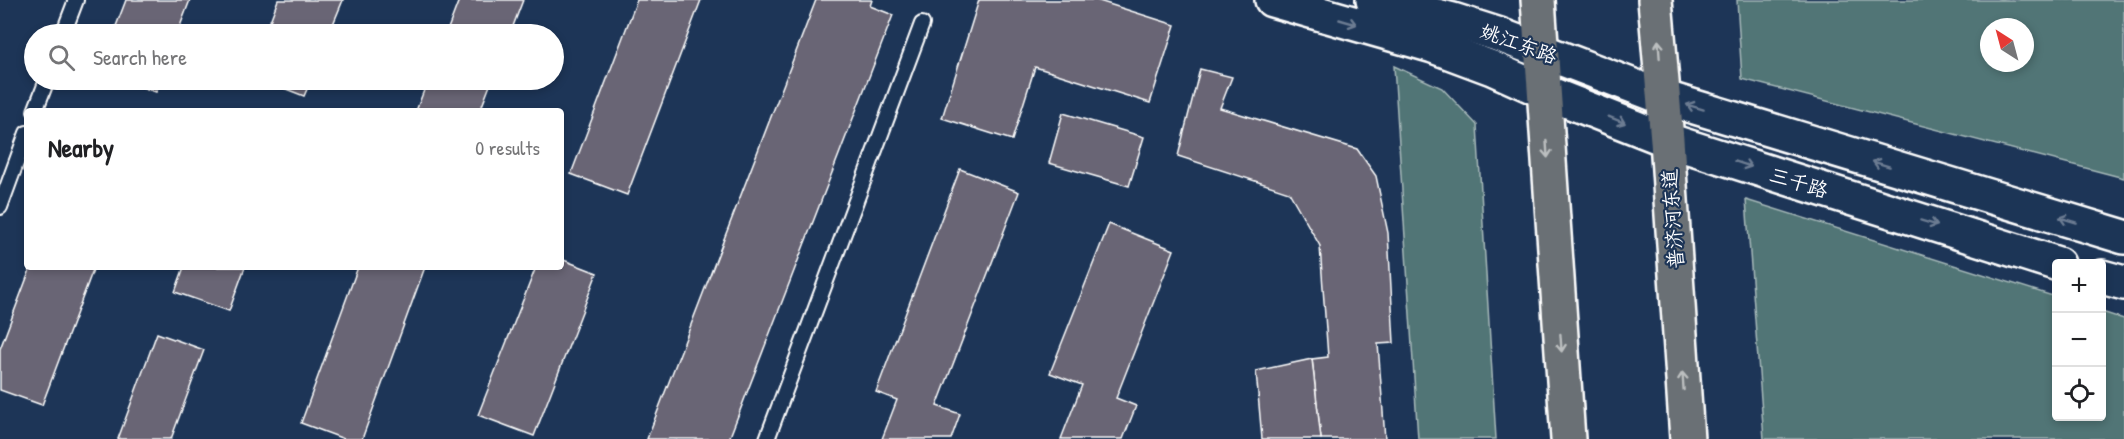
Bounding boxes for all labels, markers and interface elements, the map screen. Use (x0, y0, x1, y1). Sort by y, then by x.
one-way arrow (1338, 17, 1357, 28)
street label: 姚江东路 (1477, 17, 1562, 70)
north arrow (1980, 18, 2034, 72)
search box (24, 24, 564, 90)
one-way arrow (1653, 39, 1664, 59)
icon: search (45, 41, 78, 74)
text: Search here (93, 42, 187, 72)
one-way arrow (1686, 101, 1705, 112)
one-way arrow (1607, 115, 1626, 126)
text: Nearby (48, 130, 114, 165)
text: 0 results (475, 134, 540, 161)
one-way arrow (1542, 138, 1553, 158)
one-way arrow (1872, 158, 1891, 169)
one-way arrow (1733, 159, 1752, 170)
street label: 三千路 (1766, 160, 1833, 204)
street label: 普济河东道 (1655, 168, 1689, 270)
one-way arrow (2059, 214, 2078, 225)
one-way arrow (1919, 218, 1938, 229)
map controls (2052, 259, 2106, 421)
button: + (2052, 259, 2106, 313)
button: − (2052, 313, 2106, 367)
one-way arrow (1556, 333, 1567, 353)
button: locate (2052, 367, 2106, 421)
one-way arrow (1677, 371, 1688, 391)

